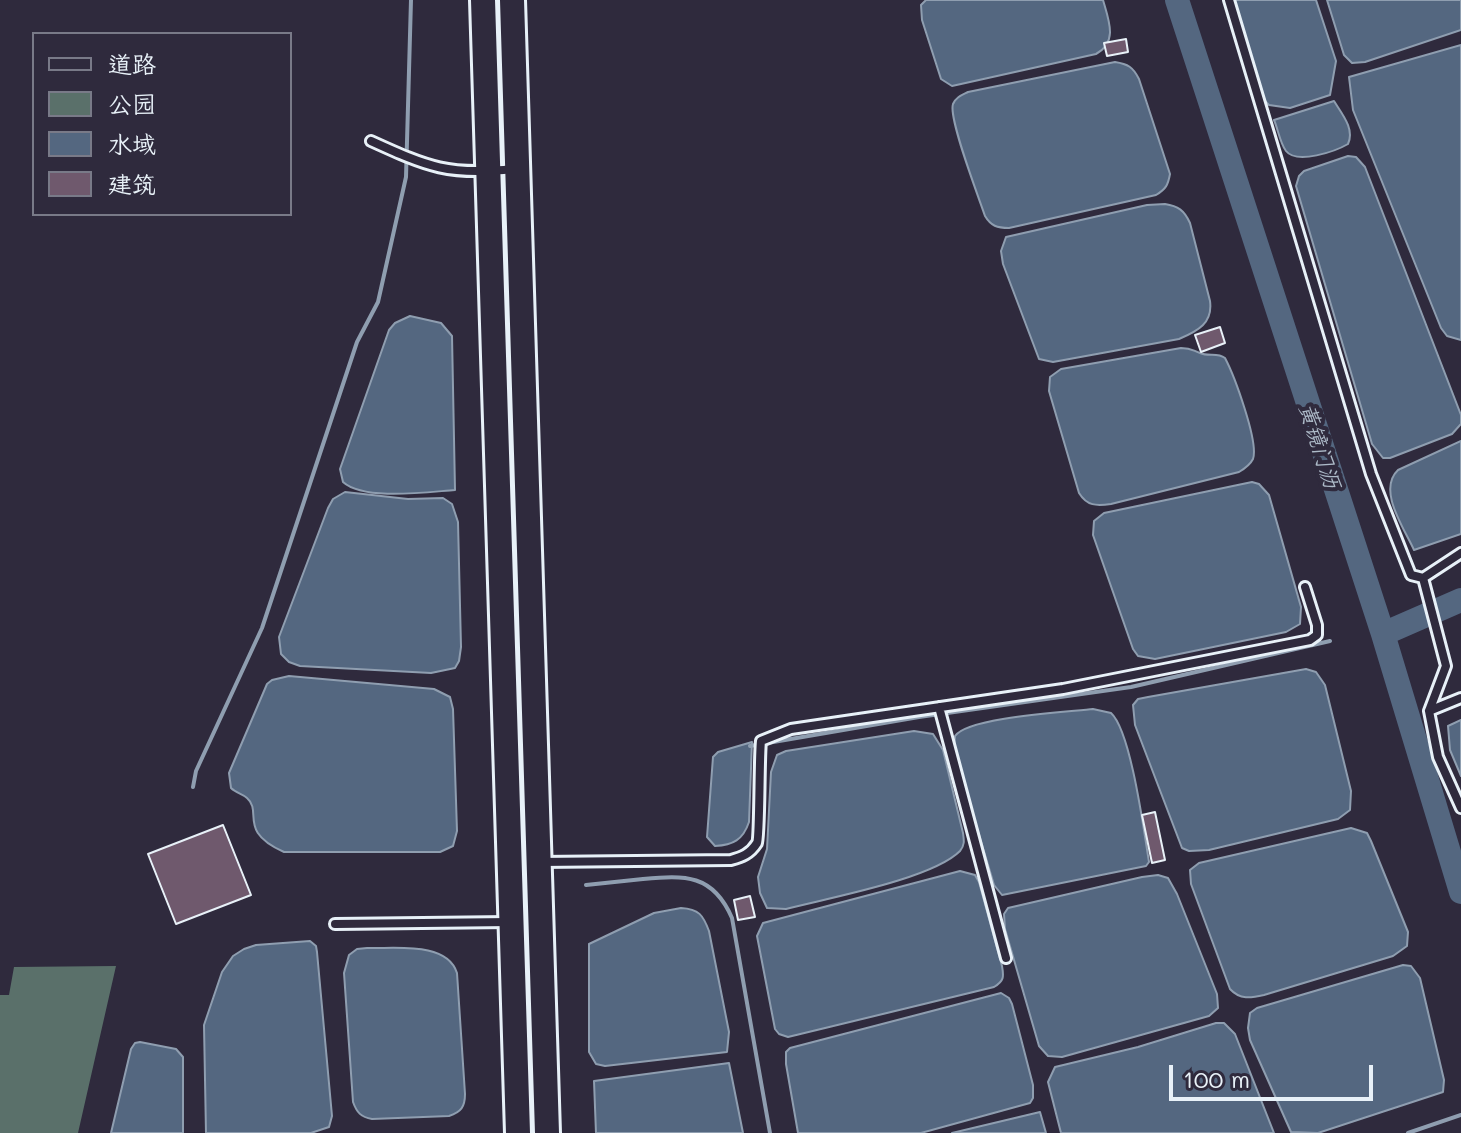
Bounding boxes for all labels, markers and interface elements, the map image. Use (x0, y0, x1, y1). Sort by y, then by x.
legend (32, 32, 292, 216)
text: 道路 (108, 48, 156, 79)
text: 公园 (108, 88, 156, 119)
text: 水域 (108, 128, 156, 159)
text: 建筑 (108, 168, 156, 199)
water label: 黄镜门沥 (1293, 400, 1345, 492)
scale bar (1173, 1049, 1377, 1099)
text: 100 m (1183, 1063, 1250, 1094)

